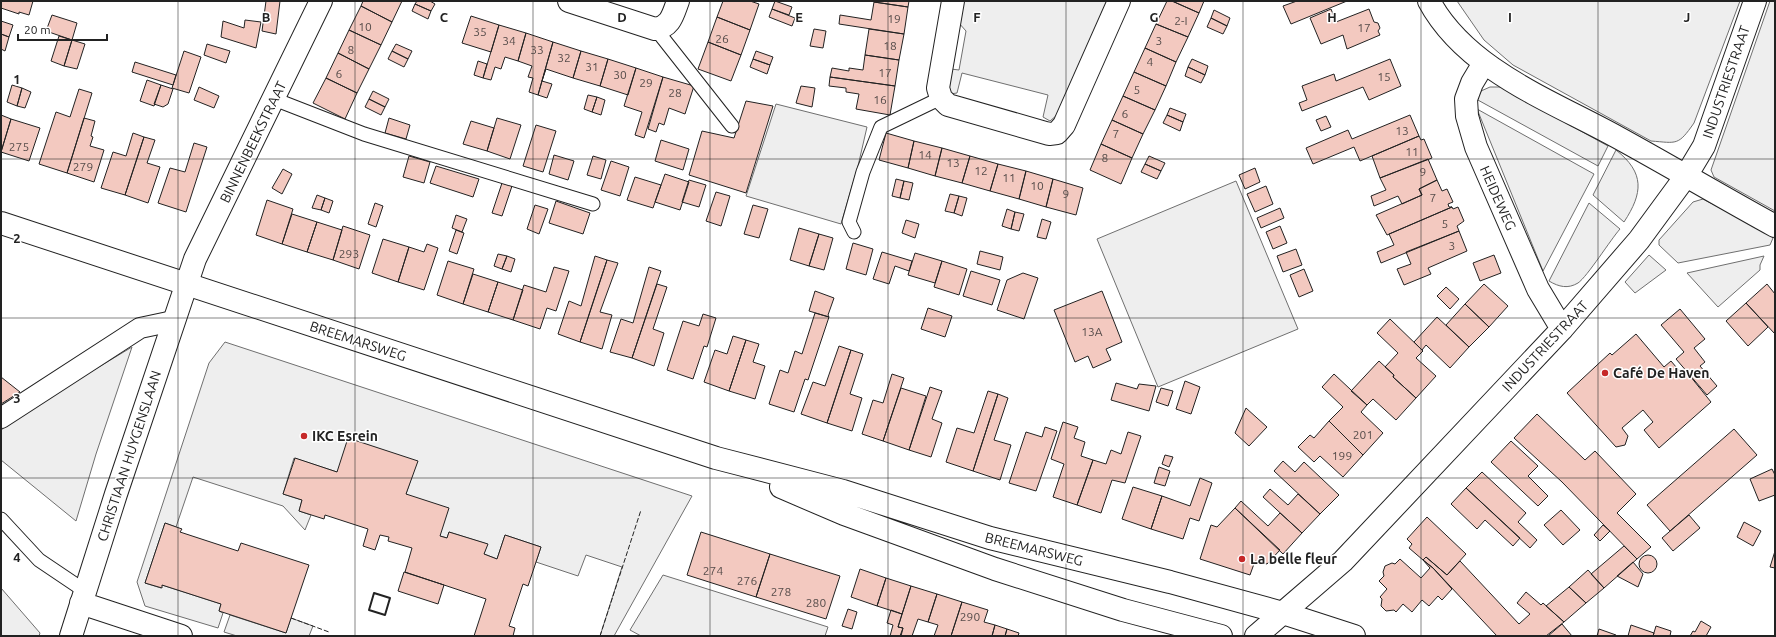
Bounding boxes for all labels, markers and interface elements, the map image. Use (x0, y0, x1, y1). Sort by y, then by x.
text: B (262, 10, 271, 24)
text: C (440, 10, 449, 24)
text: D (617, 10, 627, 24)
text: E (795, 10, 803, 24)
text: F (973, 10, 981, 24)
text: G (1150, 10, 1159, 24)
text: H (1327, 10, 1337, 24)
text: I (1508, 10, 1512, 24)
text: J (1684, 10, 1690, 24)
house number: 19 (887, 12, 901, 25)
house number: 2-I (1174, 14, 1188, 27)
scale bar (18, 16, 107, 42)
house number: 10 (358, 20, 372, 33)
house number: 17 (1357, 21, 1371, 34)
text: 20 m (24, 23, 51, 36)
street label: INDUSTRIESTRAAT (1699, 23, 1753, 140)
house number: 35 (473, 25, 487, 38)
house number: 26 (715, 32, 729, 45)
house number: 34 (502, 34, 516, 47)
house number: 3 (1156, 34, 1162, 47)
house number: 18 (883, 39, 897, 52)
house number: 8 (348, 43, 355, 56)
house number: 33 (530, 43, 544, 56)
house number: 32 (557, 51, 571, 64)
house number: 4 (1147, 55, 1154, 68)
house number: 31 (585, 60, 599, 73)
house number: 17 (878, 66, 892, 79)
house number: 6 (336, 67, 343, 80)
house number: 30 (613, 68, 627, 81)
house number: 15 (1377, 70, 1391, 83)
text: 1 (13, 72, 21, 86)
house number: 29 (639, 76, 653, 89)
street label: BINNENBEEKSTRAAT (217, 78, 290, 205)
house number: 5 (1134, 83, 1140, 96)
house number: 28 (668, 86, 682, 99)
house number: 16 (873, 93, 887, 106)
house number: 6 (1122, 107, 1129, 120)
house number: 13 (1395, 124, 1409, 137)
house number: 7 (1113, 127, 1119, 140)
house number: 275 (9, 140, 29, 153)
house number: 11 (1405, 145, 1419, 158)
house number: 14 (918, 148, 932, 161)
house number: 8 (1102, 151, 1109, 164)
house number: 13 (946, 156, 960, 169)
house number: 279 (73, 160, 93, 173)
street label: HEIDEWEG (1477, 163, 1519, 233)
house number: 12 (974, 164, 988, 177)
house number: 9 (1420, 165, 1426, 178)
house number: 11 (1002, 171, 1016, 184)
house number: 10 (1030, 179, 1044, 192)
house number: 9 (1063, 187, 1069, 200)
house number: 7 (1430, 191, 1436, 204)
house number: 5 (1442, 217, 1448, 230)
text: 2 (13, 231, 21, 245)
house number: 3 (1449, 239, 1455, 252)
house number: 293 (339, 247, 359, 260)
street label: INDUSTRIESTRAAT (1499, 297, 1591, 395)
street label: BREEMARSWEG (308, 318, 408, 364)
house number: 13A (1081, 325, 1103, 338)
place label: Café De Haven (1613, 365, 1710, 381)
street label: CHRISTIAAN HUYGENSLAAN (94, 368, 164, 544)
marker: Café De Haven (1600, 368, 1610, 378)
text: 3 (13, 391, 21, 405)
place label: IKC Esrein (312, 428, 378, 444)
house number: 201 (1353, 428, 1373, 441)
marker: IKC Esrein (299, 431, 309, 441)
house number: 199 (1332, 449, 1352, 462)
street label: BREEMARSWEG (983, 529, 1085, 569)
text: 4 (13, 550, 21, 564)
place label: La belle fleur (1250, 551, 1337, 567)
marker: La belle fleur (1237, 554, 1247, 564)
house number: 274 (703, 564, 723, 577)
house number: 276 (737, 574, 757, 587)
house number: 278 (771, 585, 791, 598)
house number: 280 (806, 596, 826, 609)
house number: 290 (960, 610, 980, 623)

